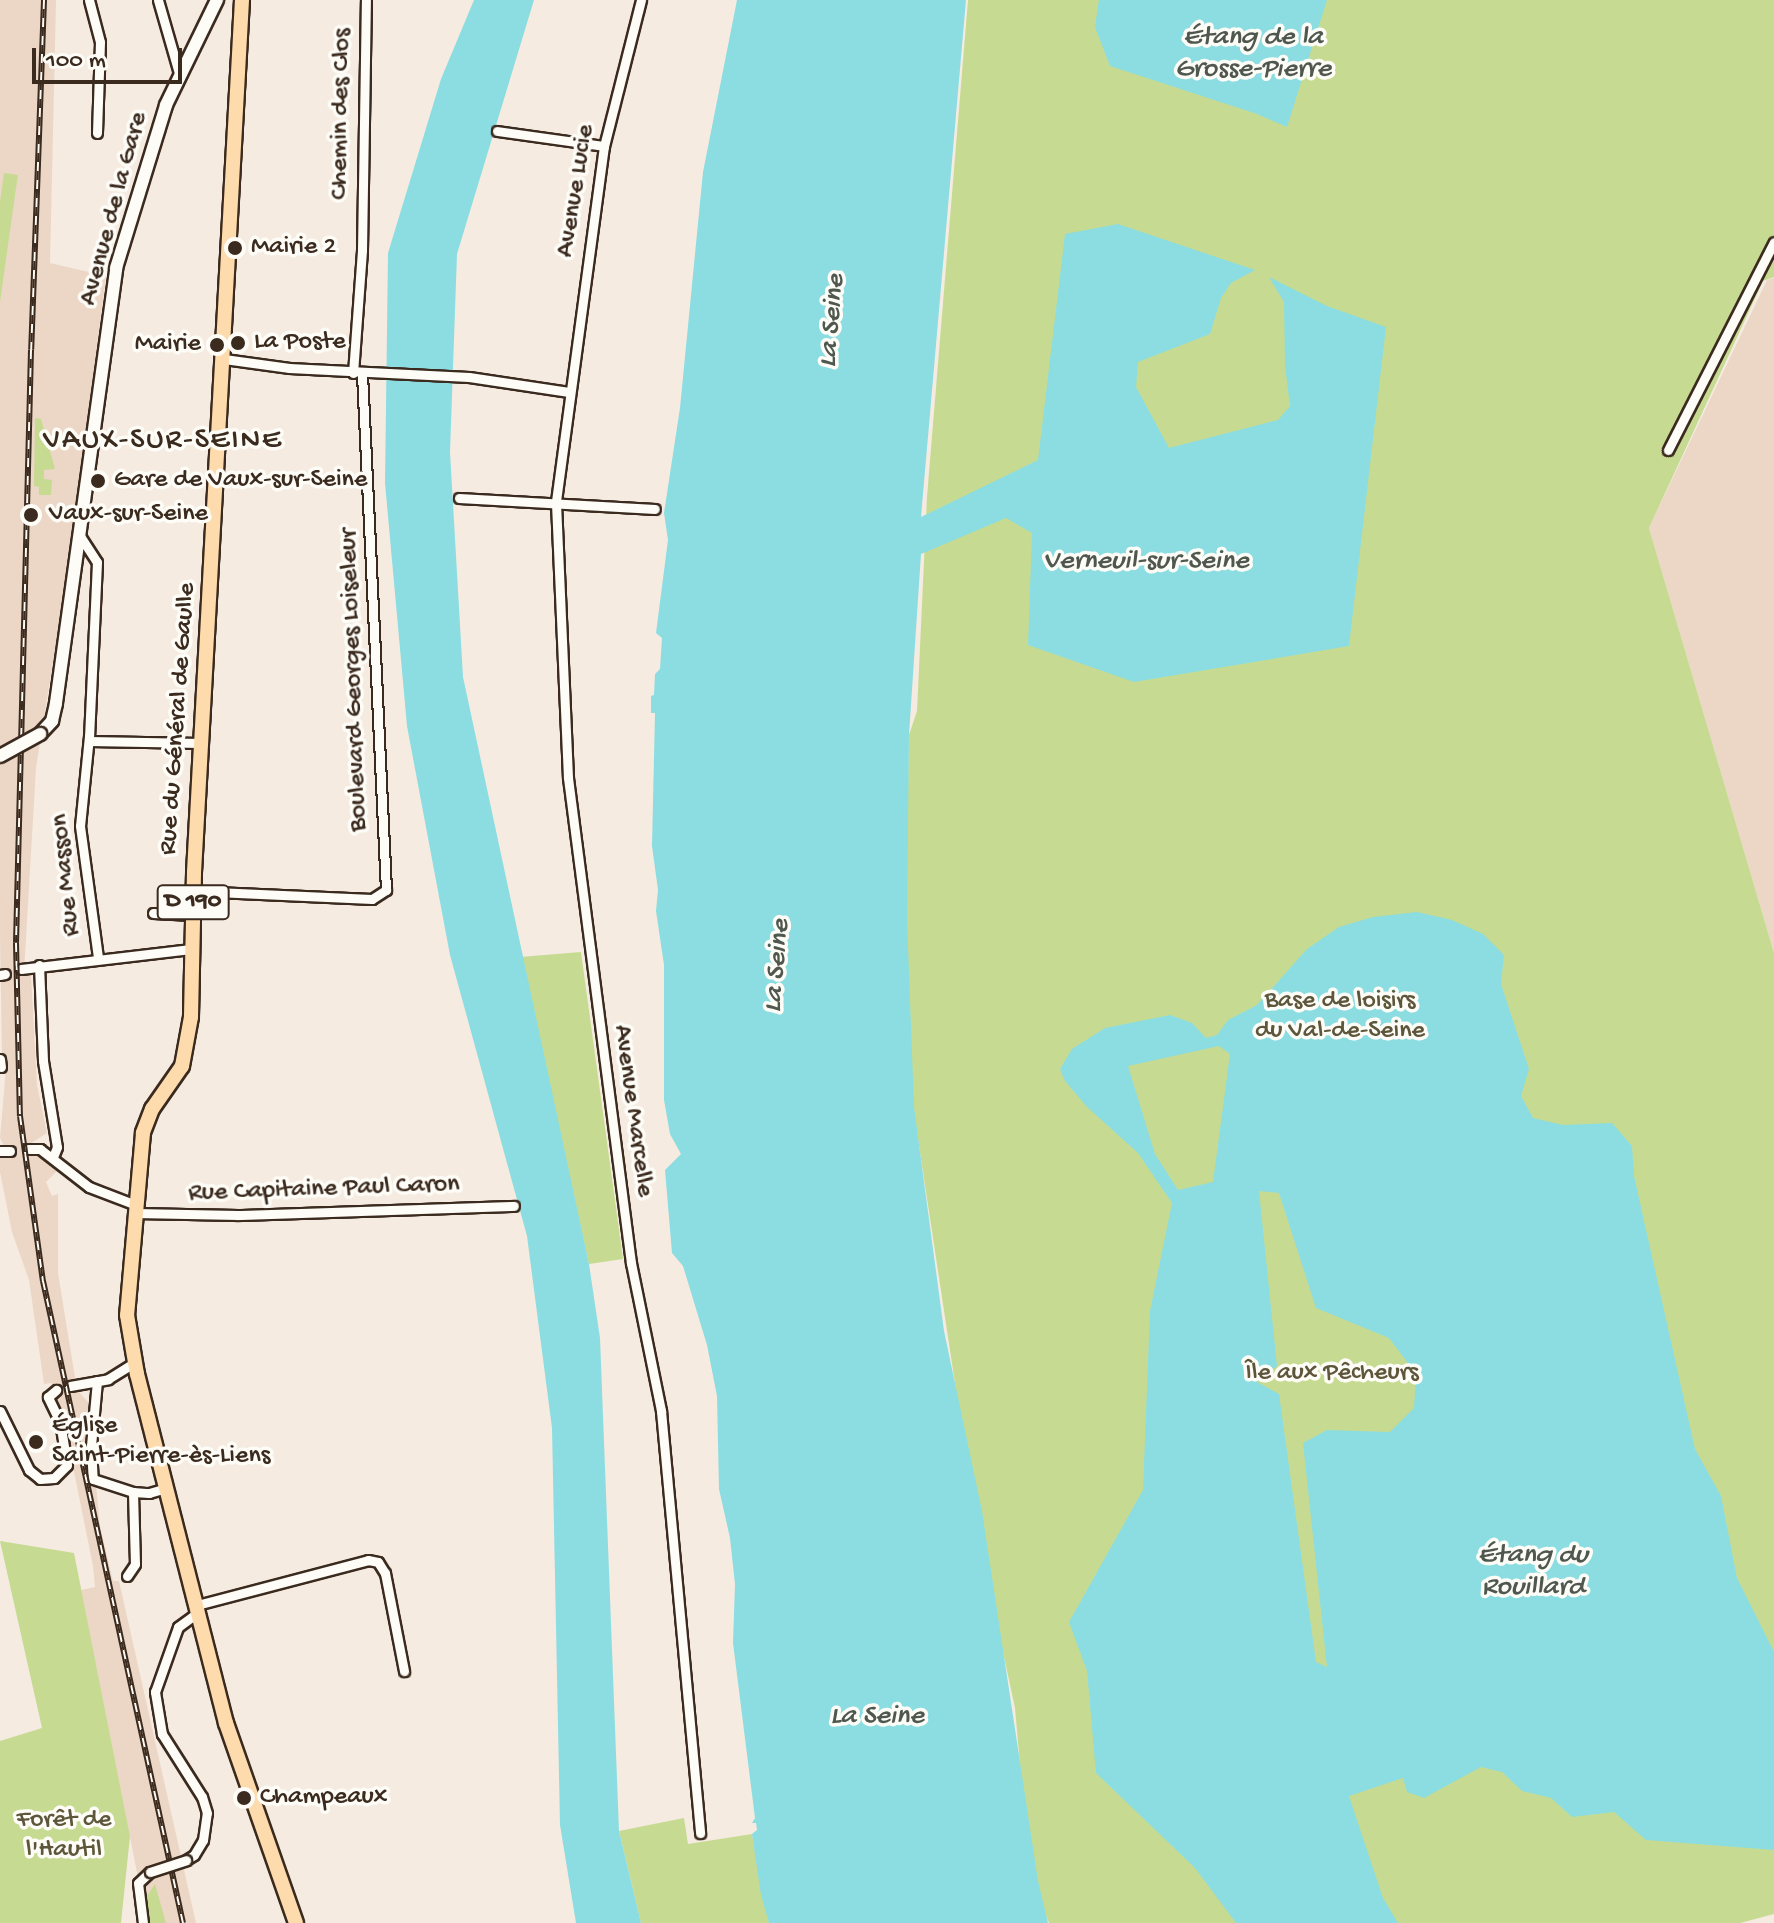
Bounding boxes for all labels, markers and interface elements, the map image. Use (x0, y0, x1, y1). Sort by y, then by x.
water label: Étang de la Grosse-Pierre (1175, 21, 1331, 87)
street label: Chemin des Clos (325, 28, 359, 200)
scale bar (36, 32, 186, 82)
text: 100 m (46, 47, 106, 76)
street label: Avenue de la Gare (74, 109, 156, 309)
street label: Avenue Lucie (551, 122, 603, 260)
place label: Mairie 2 (251, 232, 336, 264)
marker: Mairie 2 (226, 239, 244, 257)
water label: La Seine (812, 273, 854, 369)
place label: La Poste (254, 327, 346, 359)
place label: Mairie (135, 329, 201, 361)
marker: La Poste (229, 334, 247, 352)
marker: Mairie (208, 336, 226, 354)
district label: VAUX-SUR-SEINE (43, 424, 283, 460)
place label: Gare de Vaux-sur-Seine (114, 465, 367, 497)
marker: Gare de Vaux-sur-Seine (89, 472, 107, 490)
place label: Vaux-sur-Seine (49, 499, 208, 531)
marker: Vaux-sur-Seine (20, 504, 42, 526)
street label: Boulevard Georges Loiseleur (334, 528, 376, 832)
water label: Verneuil-sur-Seine (1043, 545, 1249, 579)
street label: Rue du Général de Gaulle (154, 582, 204, 856)
street label: Rue Masson (45, 812, 89, 938)
road number: D 190 (155, 882, 231, 922)
water label: La Seine (757, 918, 799, 1014)
park label: Base de loisirs du Val-de-Seine (1255, 986, 1425, 1048)
street label: Avenue Marcelle (605, 1023, 659, 1199)
street label: Rue Capitaine Paul Caron (188, 1170, 460, 1210)
park label: Île aux Pêcheurs (1246, 1358, 1418, 1390)
place label: Église Saint-Pierre-ès-Liens (52, 1411, 270, 1472)
marker: Église Saint-Pierre-ès-Liens (27, 1433, 45, 1451)
water label: Étang du Rouillard (1478, 1539, 1588, 1605)
water label: La Seine (830, 1700, 924, 1734)
place label: Champeaux (260, 1782, 387, 1814)
marker: Champeaux (235, 1789, 253, 1807)
park label: Forêt de l'Hautil (17, 1805, 111, 1866)

